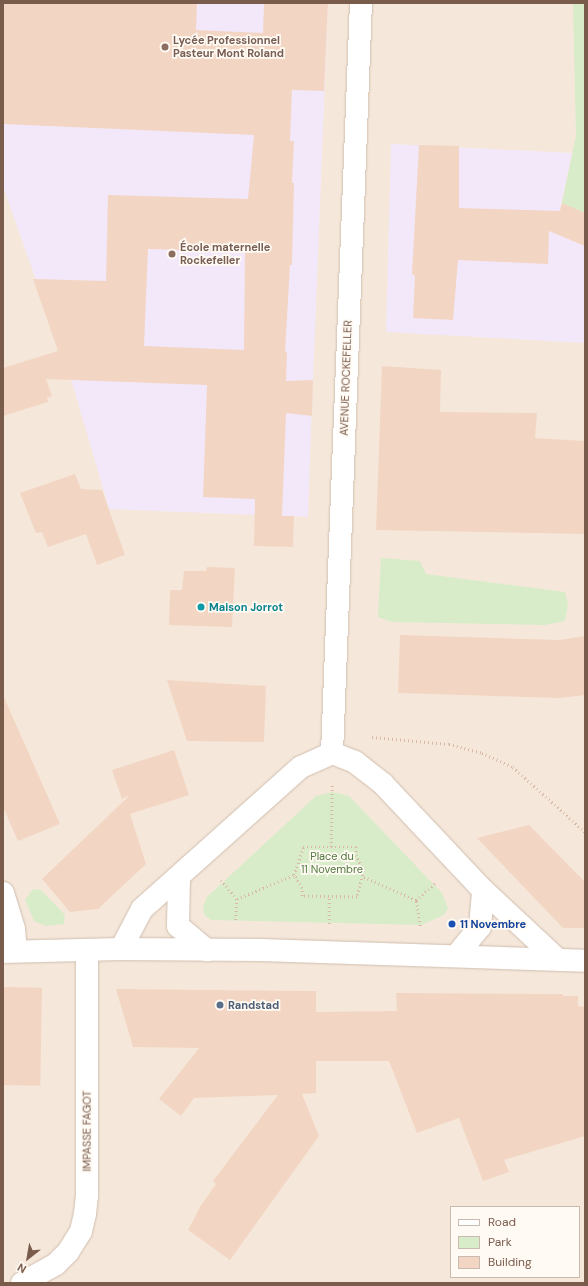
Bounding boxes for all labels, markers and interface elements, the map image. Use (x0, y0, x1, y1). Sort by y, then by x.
place label: Lycée Professionnel Pasteur Mont Roland (173, 34, 284, 60)
marker: Lycée Professionnel Pasteur Mont Roland (160, 42, 170, 52)
place label: École maternelle Rockefeller (180, 241, 270, 267)
marker: École maternelle Rockefeller (167, 249, 177, 259)
street label: AVENUE ROCKEFELLER (337, 320, 355, 436)
place label: Maison Jorrot (209, 600, 283, 614)
marker: Maison Jorrot (196, 602, 206, 612)
park label: Place du 11 Novembre (301, 850, 363, 876)
place label: 11 Novembre (460, 917, 526, 931)
marker: 11 Novembre (447, 919, 457, 929)
place label: Randstad (228, 998, 279, 1012)
marker: Randstad (215, 1000, 225, 1010)
street label: IMPASSE FAGOT (80, 1090, 94, 1172)
legend (450, 1206, 580, 1278)
text: Road (488, 1214, 516, 1230)
text: Park (488, 1234, 512, 1250)
north arrow (8, 1238, 48, 1278)
text: Building (488, 1254, 532, 1270)
text: N (15, 1260, 29, 1276)

